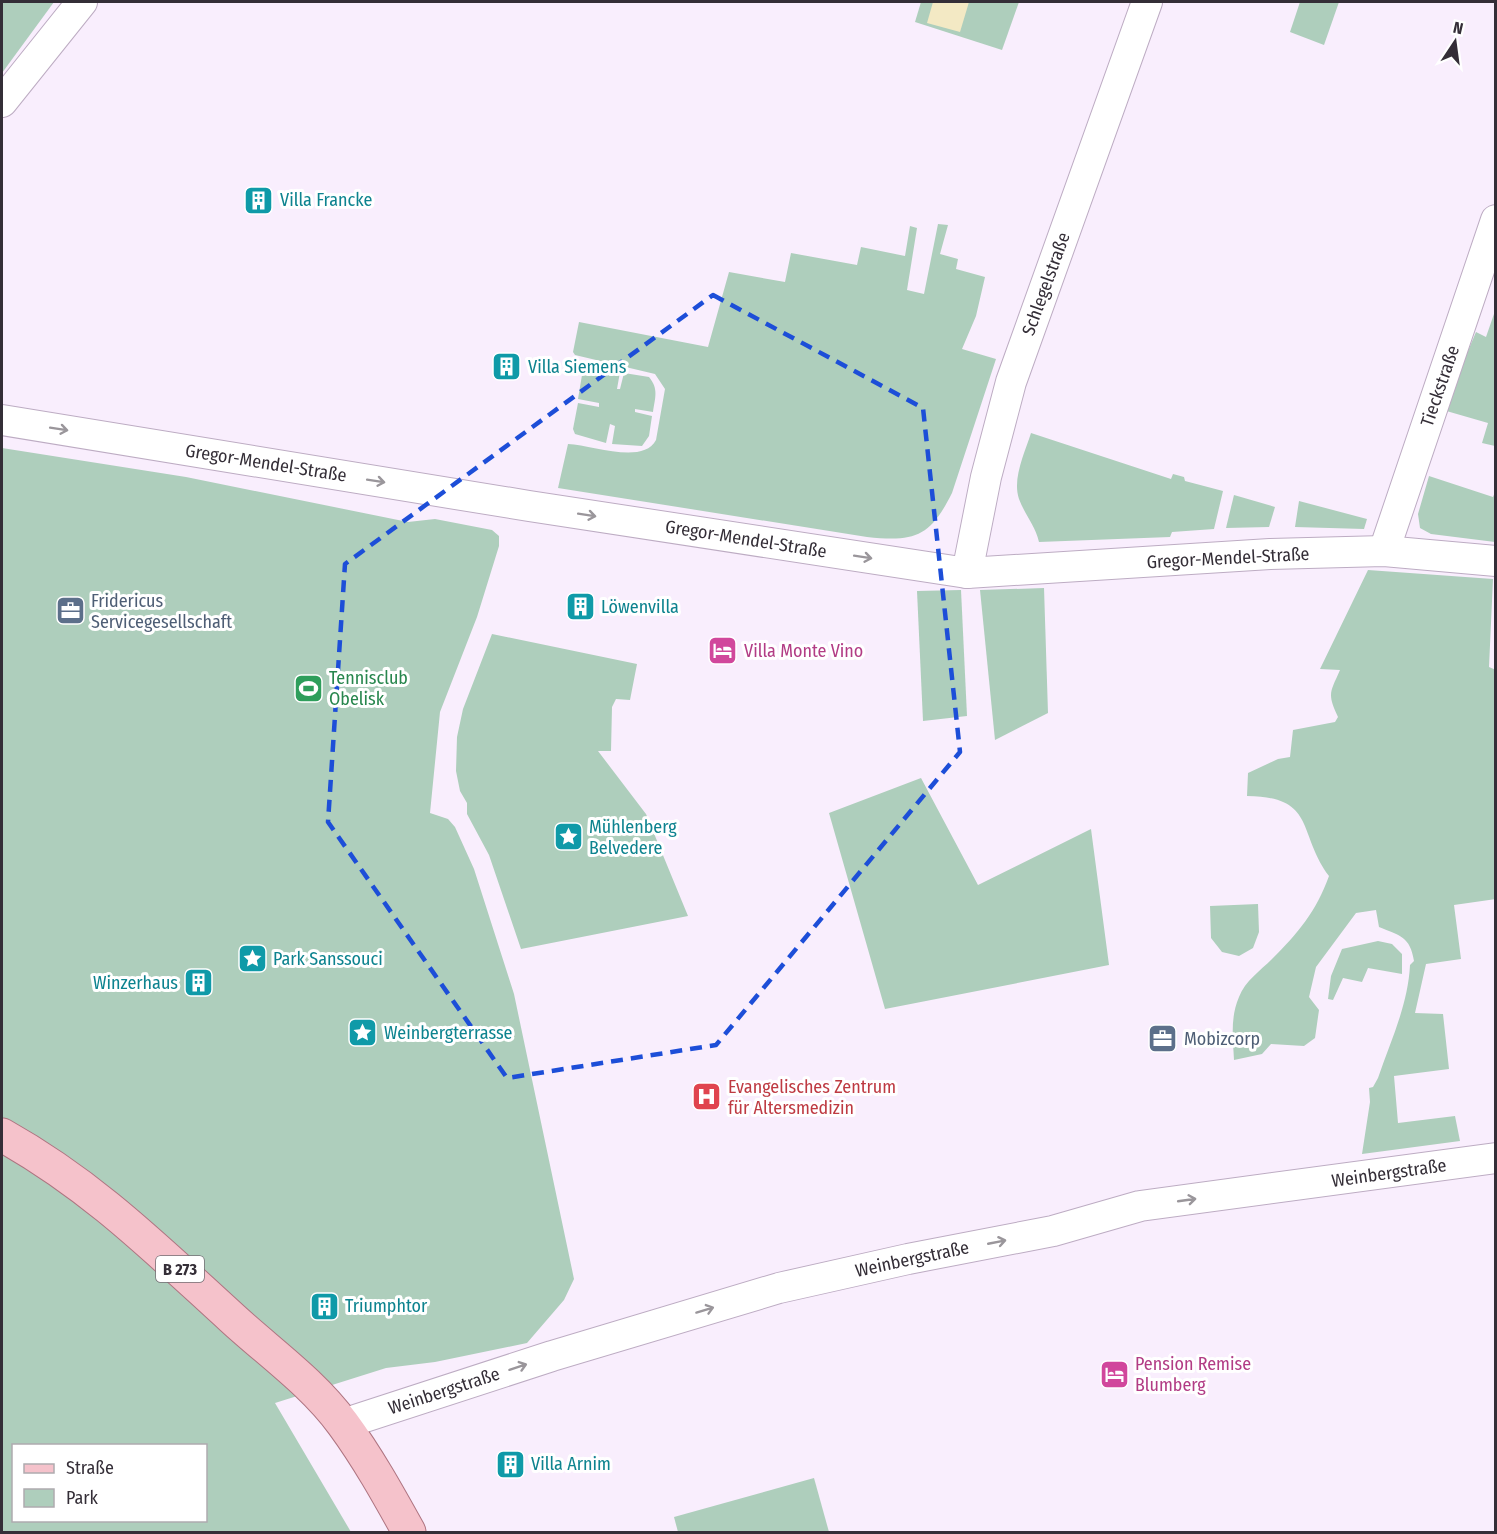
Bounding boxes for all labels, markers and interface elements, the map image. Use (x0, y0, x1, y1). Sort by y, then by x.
north arrow (1425, 12, 1485, 72)
text: N (1451, 18, 1465, 38)
building icon: Villa Francke (243, 184, 275, 216)
place label: Villa Francke (280, 189, 372, 211)
street label: Schlegelstraße (1017, 229, 1075, 339)
street label: Tieckstraße (1416, 342, 1464, 429)
building icon: Villa Siemens (491, 351, 523, 383)
place label: Villa Siemens (528, 356, 627, 378)
one-way arrow (49, 424, 69, 435)
street label: Gregor-Mendel-Straße (184, 439, 348, 487)
one-way arrow (366, 476, 385, 487)
one-way arrow (576, 509, 596, 520)
street label: Gregor-Mendel-Straße (664, 515, 828, 563)
street label: Gregor-Mendel-Straße (1146, 543, 1310, 573)
one-way arrow (852, 552, 872, 563)
place label: Fridericus Servicegesellschaft (91, 590, 232, 633)
building icon: Löwenvilla (564, 591, 596, 623)
office icon: Fridericus Servicegesellschaft (54, 595, 86, 627)
place label: Löwenvilla (601, 596, 679, 618)
hotel icon: Villa Monte Vino (707, 635, 739, 667)
place label: Villa Monte Vino (744, 640, 863, 662)
place label: Tennisclub Obelisk (329, 667, 408, 710)
sports icon: Tennisclub Obelisk (292, 672, 324, 704)
place label: Mühlenberg Belvedere (589, 816, 677, 859)
place icon: Mühlenberg Belvedere (552, 821, 584, 853)
place icon: Park Sanssouci (236, 943, 268, 975)
place label: Park Sanssouci (273, 948, 383, 970)
building icon: Winzerhaus (183, 967, 215, 999)
place label: Winzerhaus (93, 972, 178, 994)
place icon: Weinbergterrasse (347, 1017, 379, 1049)
place label: Weinbergterrasse (384, 1022, 513, 1044)
office icon: Mobizcorp (1147, 1023, 1179, 1055)
place label: Mobizcorp (1184, 1028, 1260, 1050)
place label: Evangelisches Zentrum für Altersmedizin (728, 1076, 896, 1119)
hospital icon: Evangelisches Zentrum für Altersmedizin (691, 1081, 723, 1113)
street label: Weinbergstraße (1330, 1154, 1448, 1192)
one-way arrow (1176, 1194, 1196, 1205)
street label: Weinbergstraße (853, 1236, 971, 1282)
one-way arrow (986, 1236, 1006, 1247)
road number: B 273 (156, 1256, 204, 1282)
building icon: Triumphtor (308, 1290, 340, 1322)
place label: Triumphtor (345, 1295, 428, 1317)
one-way arrow (695, 1304, 714, 1315)
place label: Pension Remise Blumberg (1135, 1353, 1251, 1396)
hotel icon: Pension Remise Blumberg (1098, 1358, 1130, 1390)
one-way arrow (508, 1361, 527, 1372)
street label: Weinbergstraße (386, 1363, 503, 1419)
legend (12, 1444, 207, 1522)
building icon: Villa Arnim (494, 1448, 526, 1480)
place label: Villa Arnim (531, 1453, 611, 1475)
text: Straße (66, 1457, 114, 1479)
text: Park (66, 1487, 99, 1509)

